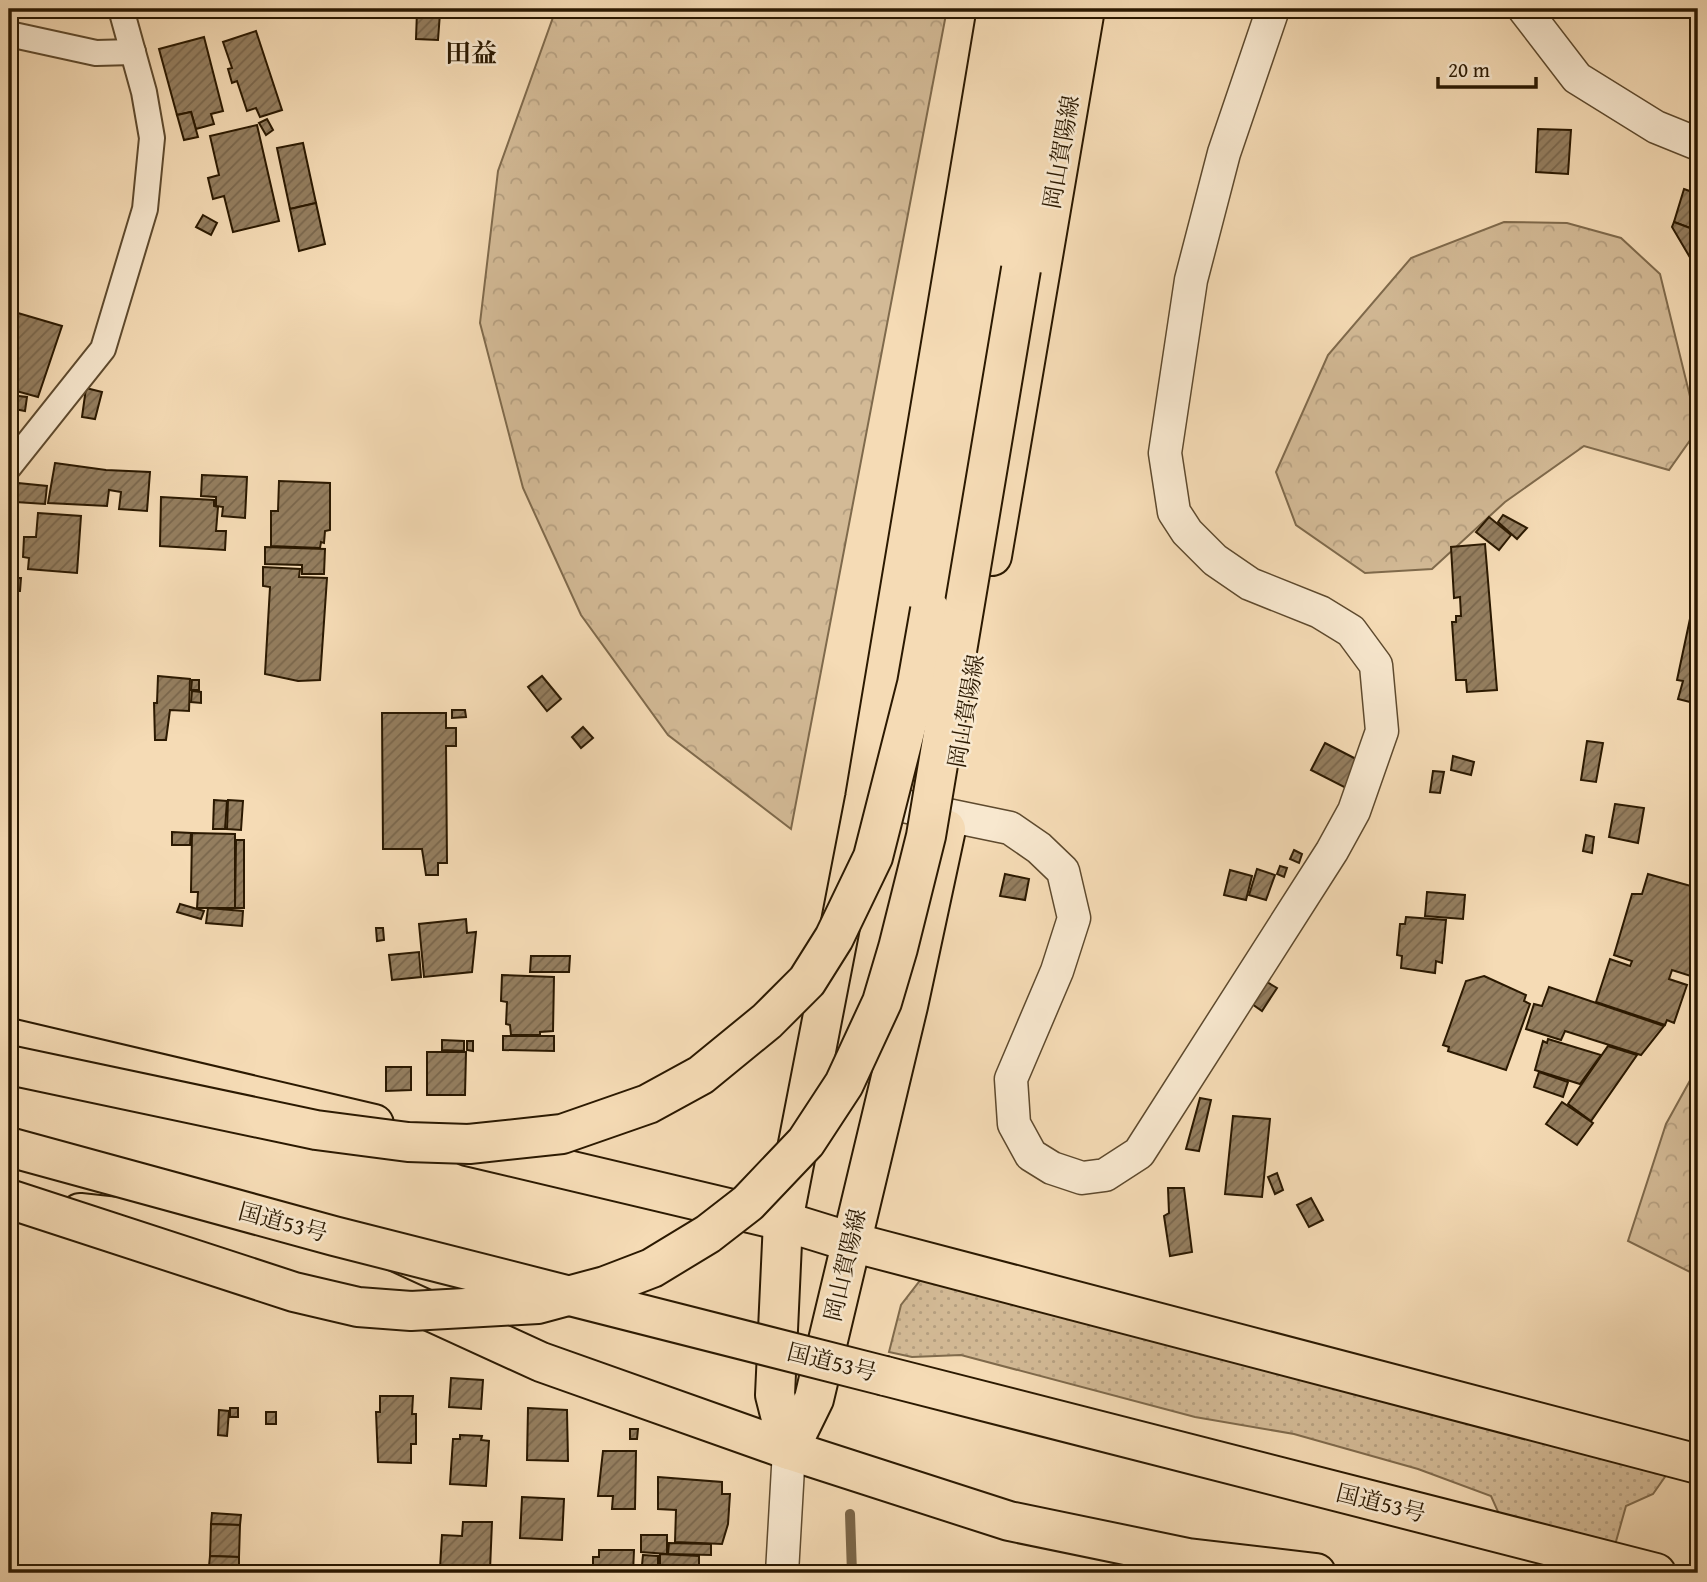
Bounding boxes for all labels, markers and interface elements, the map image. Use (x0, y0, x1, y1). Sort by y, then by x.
district label: 田益 (445, 33, 497, 72)
scale bar (1438, 46, 1536, 90)
text: 20 m (1448, 54, 1490, 85)
street label: 岡山賀陽線 (1034, 92, 1087, 211)
street label: 岡山賀陽線 (939, 651, 992, 770)
street label: 国道53号 (235, 1194, 331, 1249)
street label: 岡山賀陽線 (816, 1205, 874, 1325)
street label: 国道53号 (784, 1334, 880, 1389)
street label: 国道53号 (1333, 1475, 1429, 1530)

